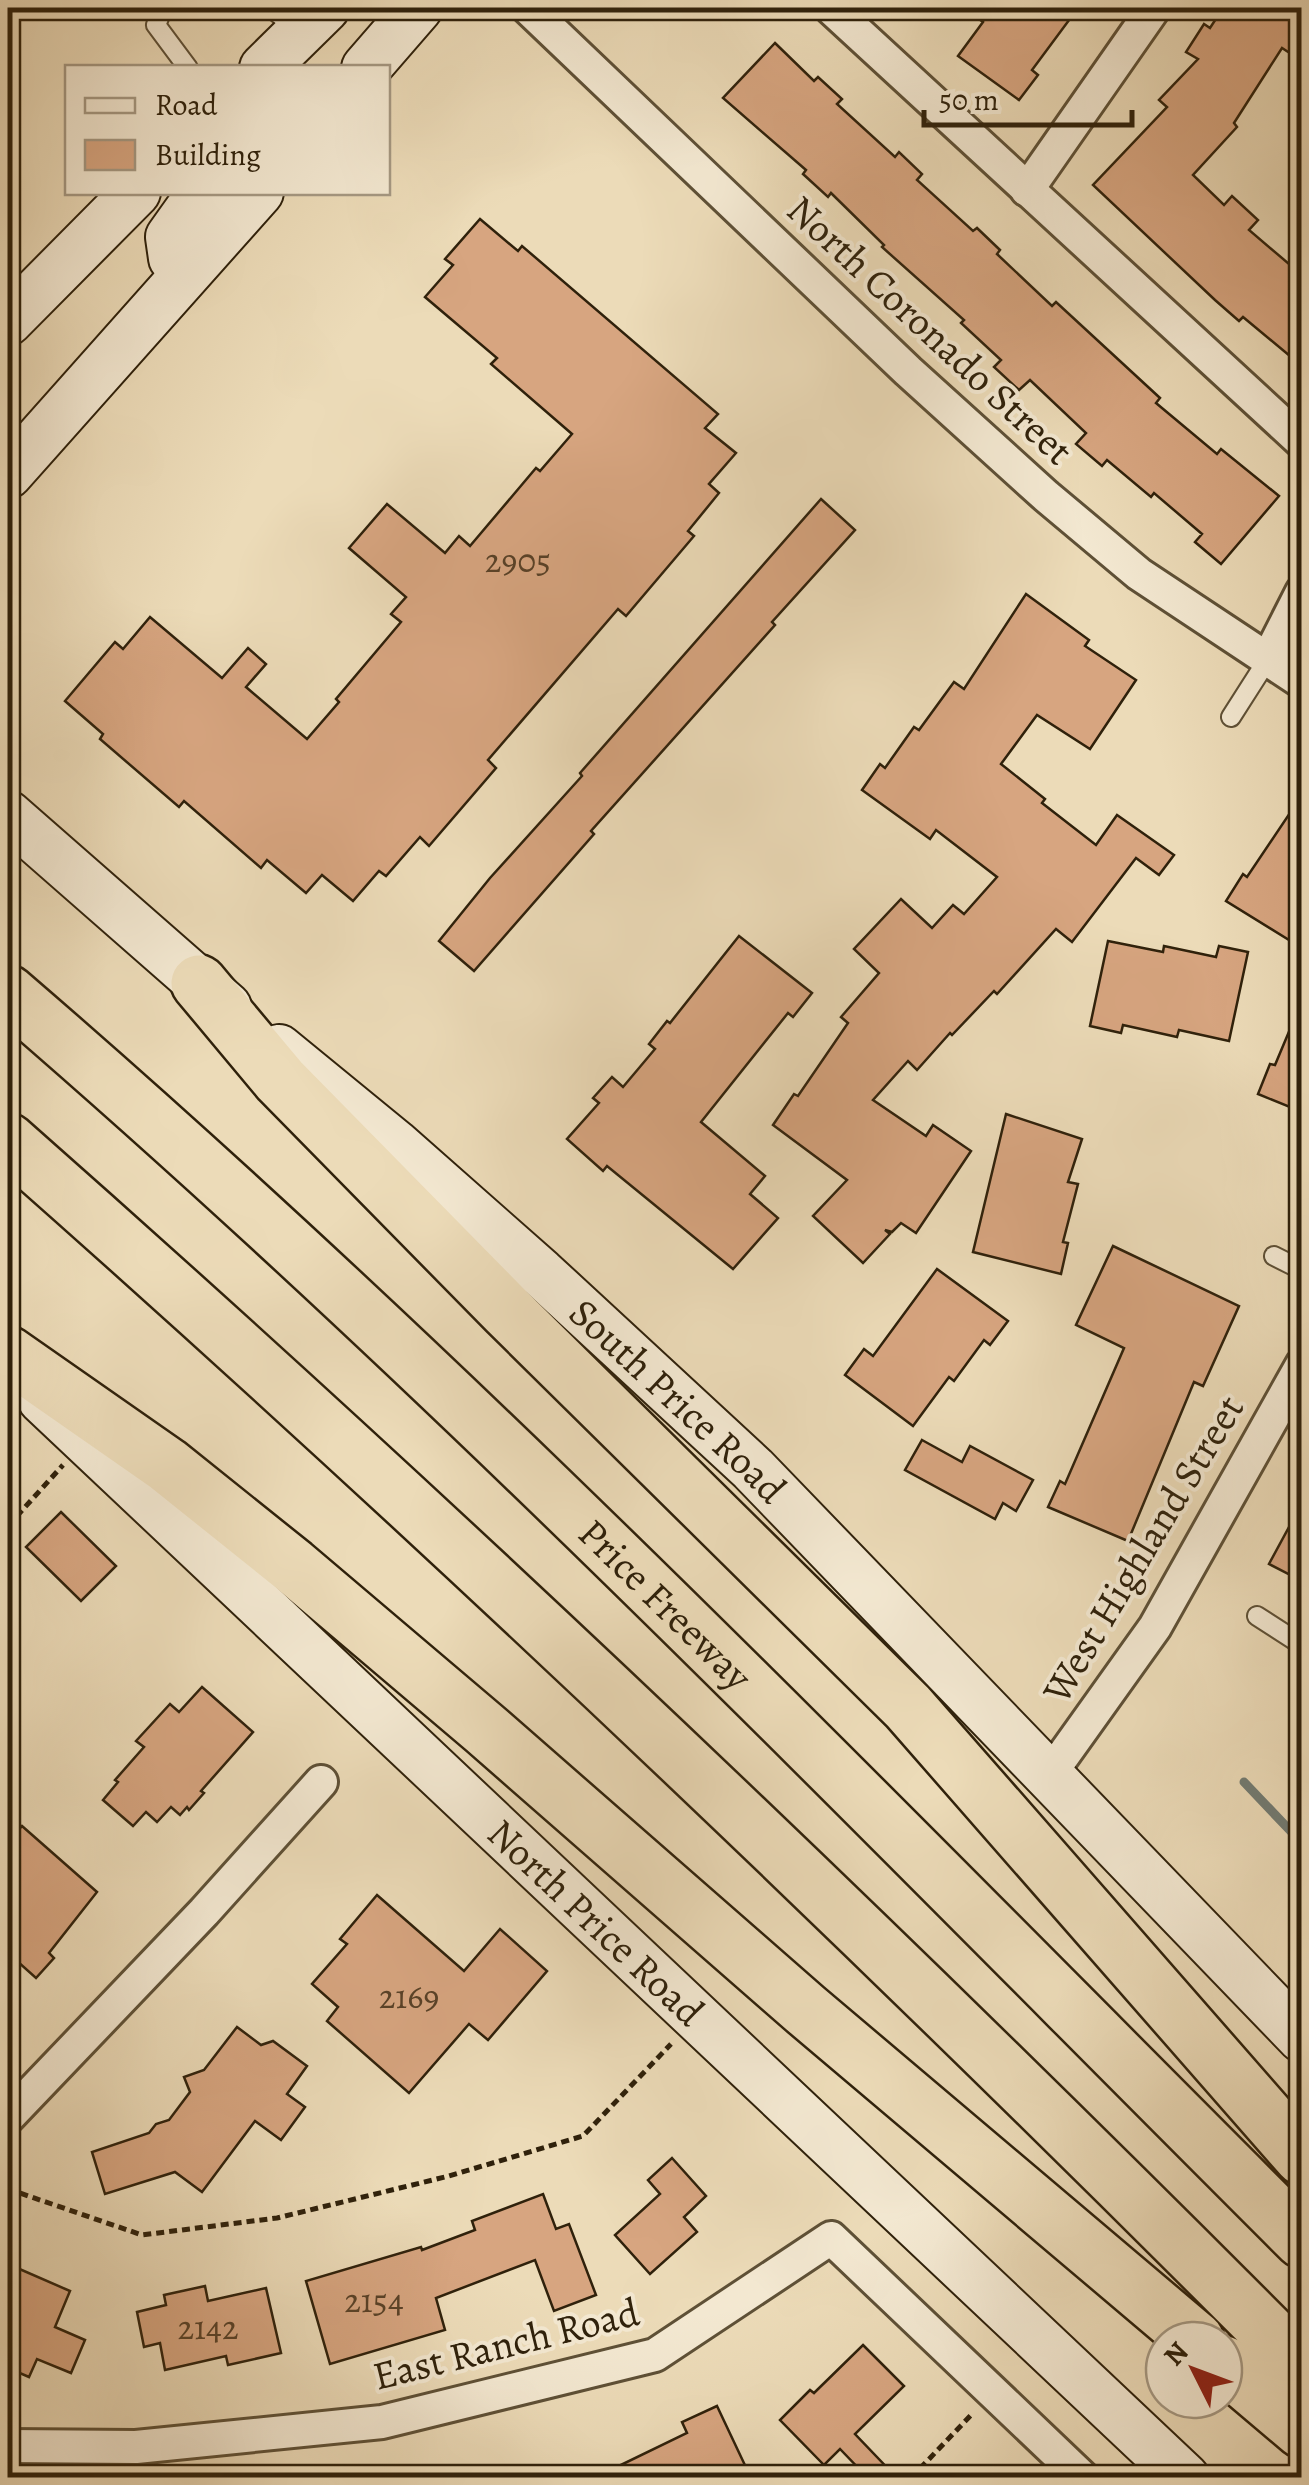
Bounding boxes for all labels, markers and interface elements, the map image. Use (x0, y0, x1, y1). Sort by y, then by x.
legend (65, 65, 390, 195)
scale bar (924, 65, 1132, 127)
text: 50 m (939, 80, 999, 120)
text: Road (155, 85, 218, 125)
text: Building (155, 135, 261, 175)
street label: North Coronado Street (775, 183, 1085, 477)
house number: 2905 (485, 536, 551, 584)
street label: South Price Road (558, 1285, 799, 1516)
street label: West Highland Street (1029, 1385, 1257, 1714)
street label: Price Freeway (566, 1506, 766, 1703)
street label: North Price Road (476, 1806, 717, 2038)
house number: 2169 (379, 1972, 439, 2020)
house number: 2154 (344, 2276, 404, 2324)
street label: East Ranch Road (367, 2284, 645, 2404)
house number: 2142 (177, 2303, 239, 2351)
north arrow (1144, 2320, 1244, 2420)
text: N (1155, 2334, 1197, 2374)

